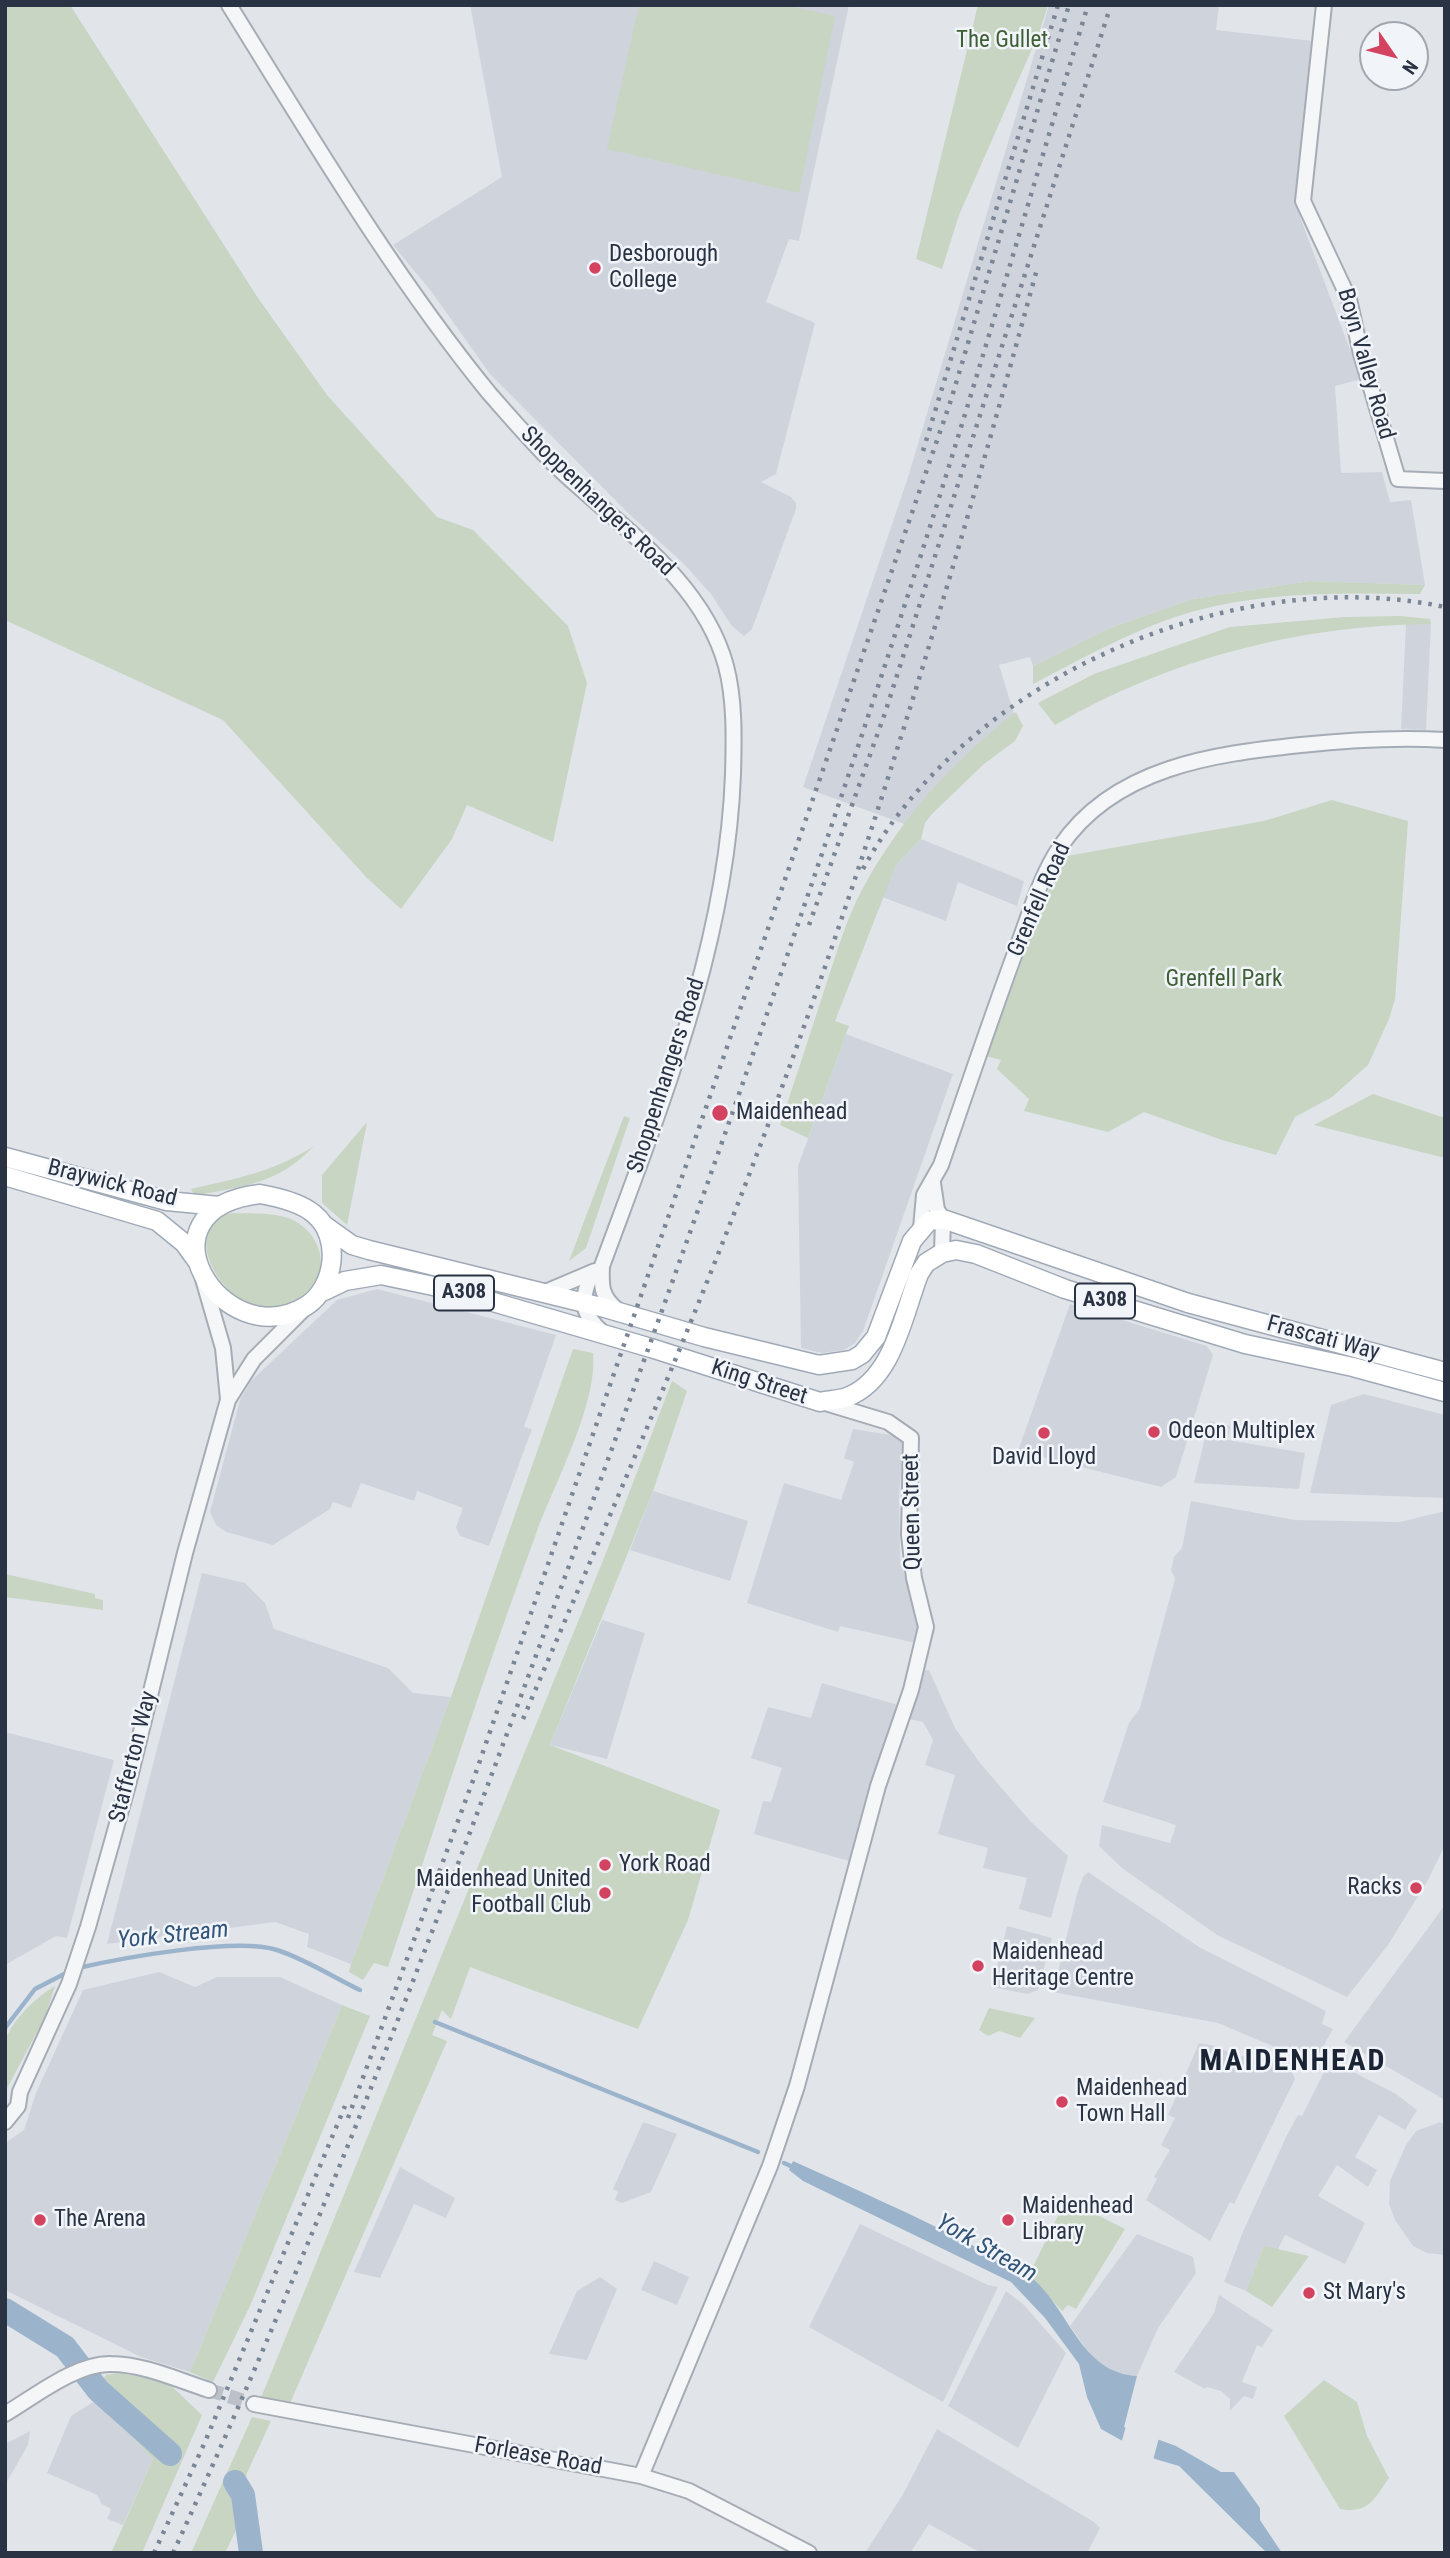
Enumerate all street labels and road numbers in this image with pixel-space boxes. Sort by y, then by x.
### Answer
street label: Boyn Valley Road [1330,285,1400,443]
street label: Shoppenhangers Road [514,421,680,583]
street label: Grenfell Road [1003,839,1077,961]
street label: Shoppenhangers Road [622,975,712,1177]
street label: Braywick Road [45,1155,179,1213]
road number: A308 [434,1276,494,1310]
road number: A308 [1075,1284,1135,1318]
street label: Frascati Way [1264,1311,1382,1367]
street label: King Street [707,1355,811,1411]
street label: Queen Street [898,1453,928,1571]
street label: Stafferton Way [104,1688,164,1826]
street label: Forlease Road [472,2432,604,2482]

